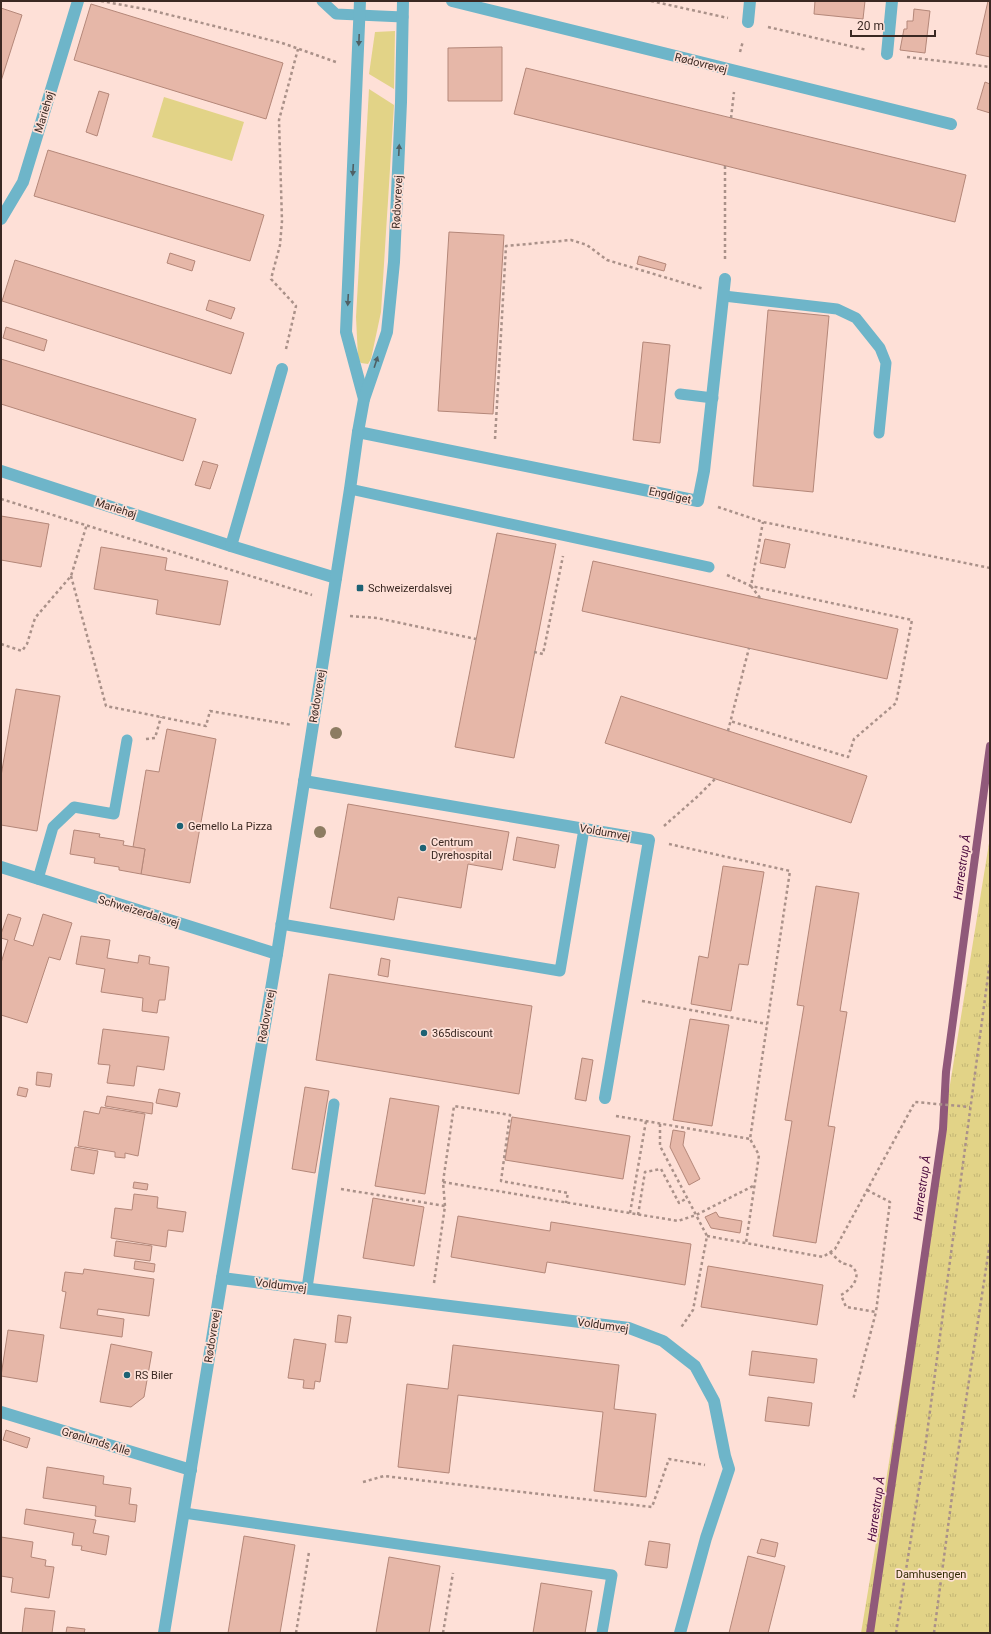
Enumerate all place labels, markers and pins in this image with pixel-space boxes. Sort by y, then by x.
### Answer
place label: Schweizerdalsvej [368,582,452,595]
marker: Schweizerdalsvej [355,583,365,593]
place label: Gemello La Pizza [188,820,272,833]
marker: Gemello La Pizza [175,821,185,831]
place label: Centrum Dyrehospital [431,836,492,862]
marker: Centrum Dyrehospital [418,843,428,853]
place label: 365discount [432,1027,493,1040]
marker: 365discount [419,1028,429,1038]
place label: RS Biler [135,1369,173,1382]
marker: RS Biler [122,1370,132,1380]

